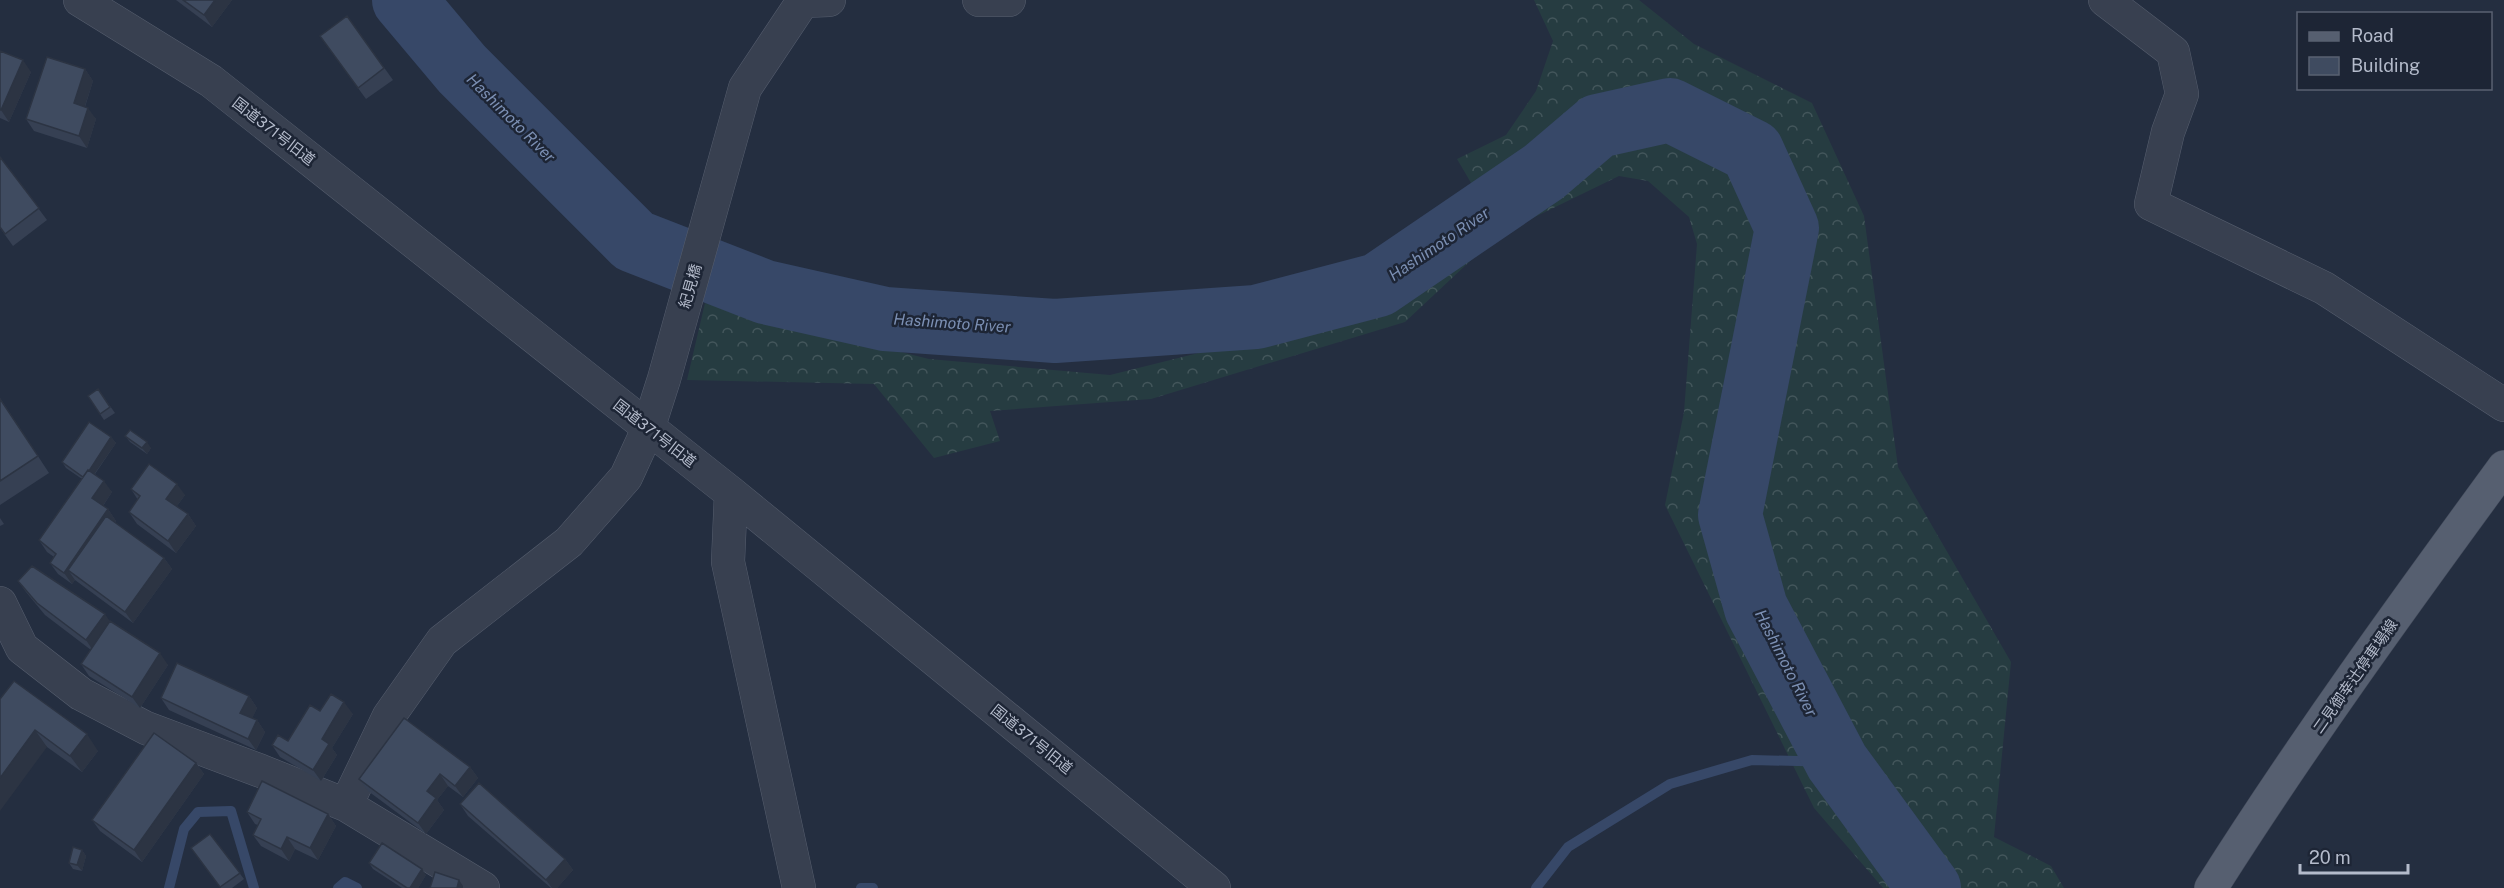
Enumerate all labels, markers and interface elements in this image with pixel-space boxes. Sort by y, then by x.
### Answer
legend [2297,12,2492,90]
text: Road [2351,25,2394,46]
text: Building [2351,55,2420,76]
water label: Hashimoto River [463,70,560,167]
street label: 国道371号旧道 [230,94,318,168]
water label: Hashimoto River [1385,203,1494,285]
street label: 紀見橋 [676,262,704,310]
water label: Hashimoto River [893,309,1012,337]
street label: 国道371号旧道 [611,396,699,470]
water label: Hashimoto River [1751,606,1822,720]
street label: 二見御幸辻停車場線 [2309,616,2401,736]
street label: 国道371号旧道 [988,701,1076,777]
scale bar [2300,837,2408,875]
text: 20 m [2309,847,2351,868]

